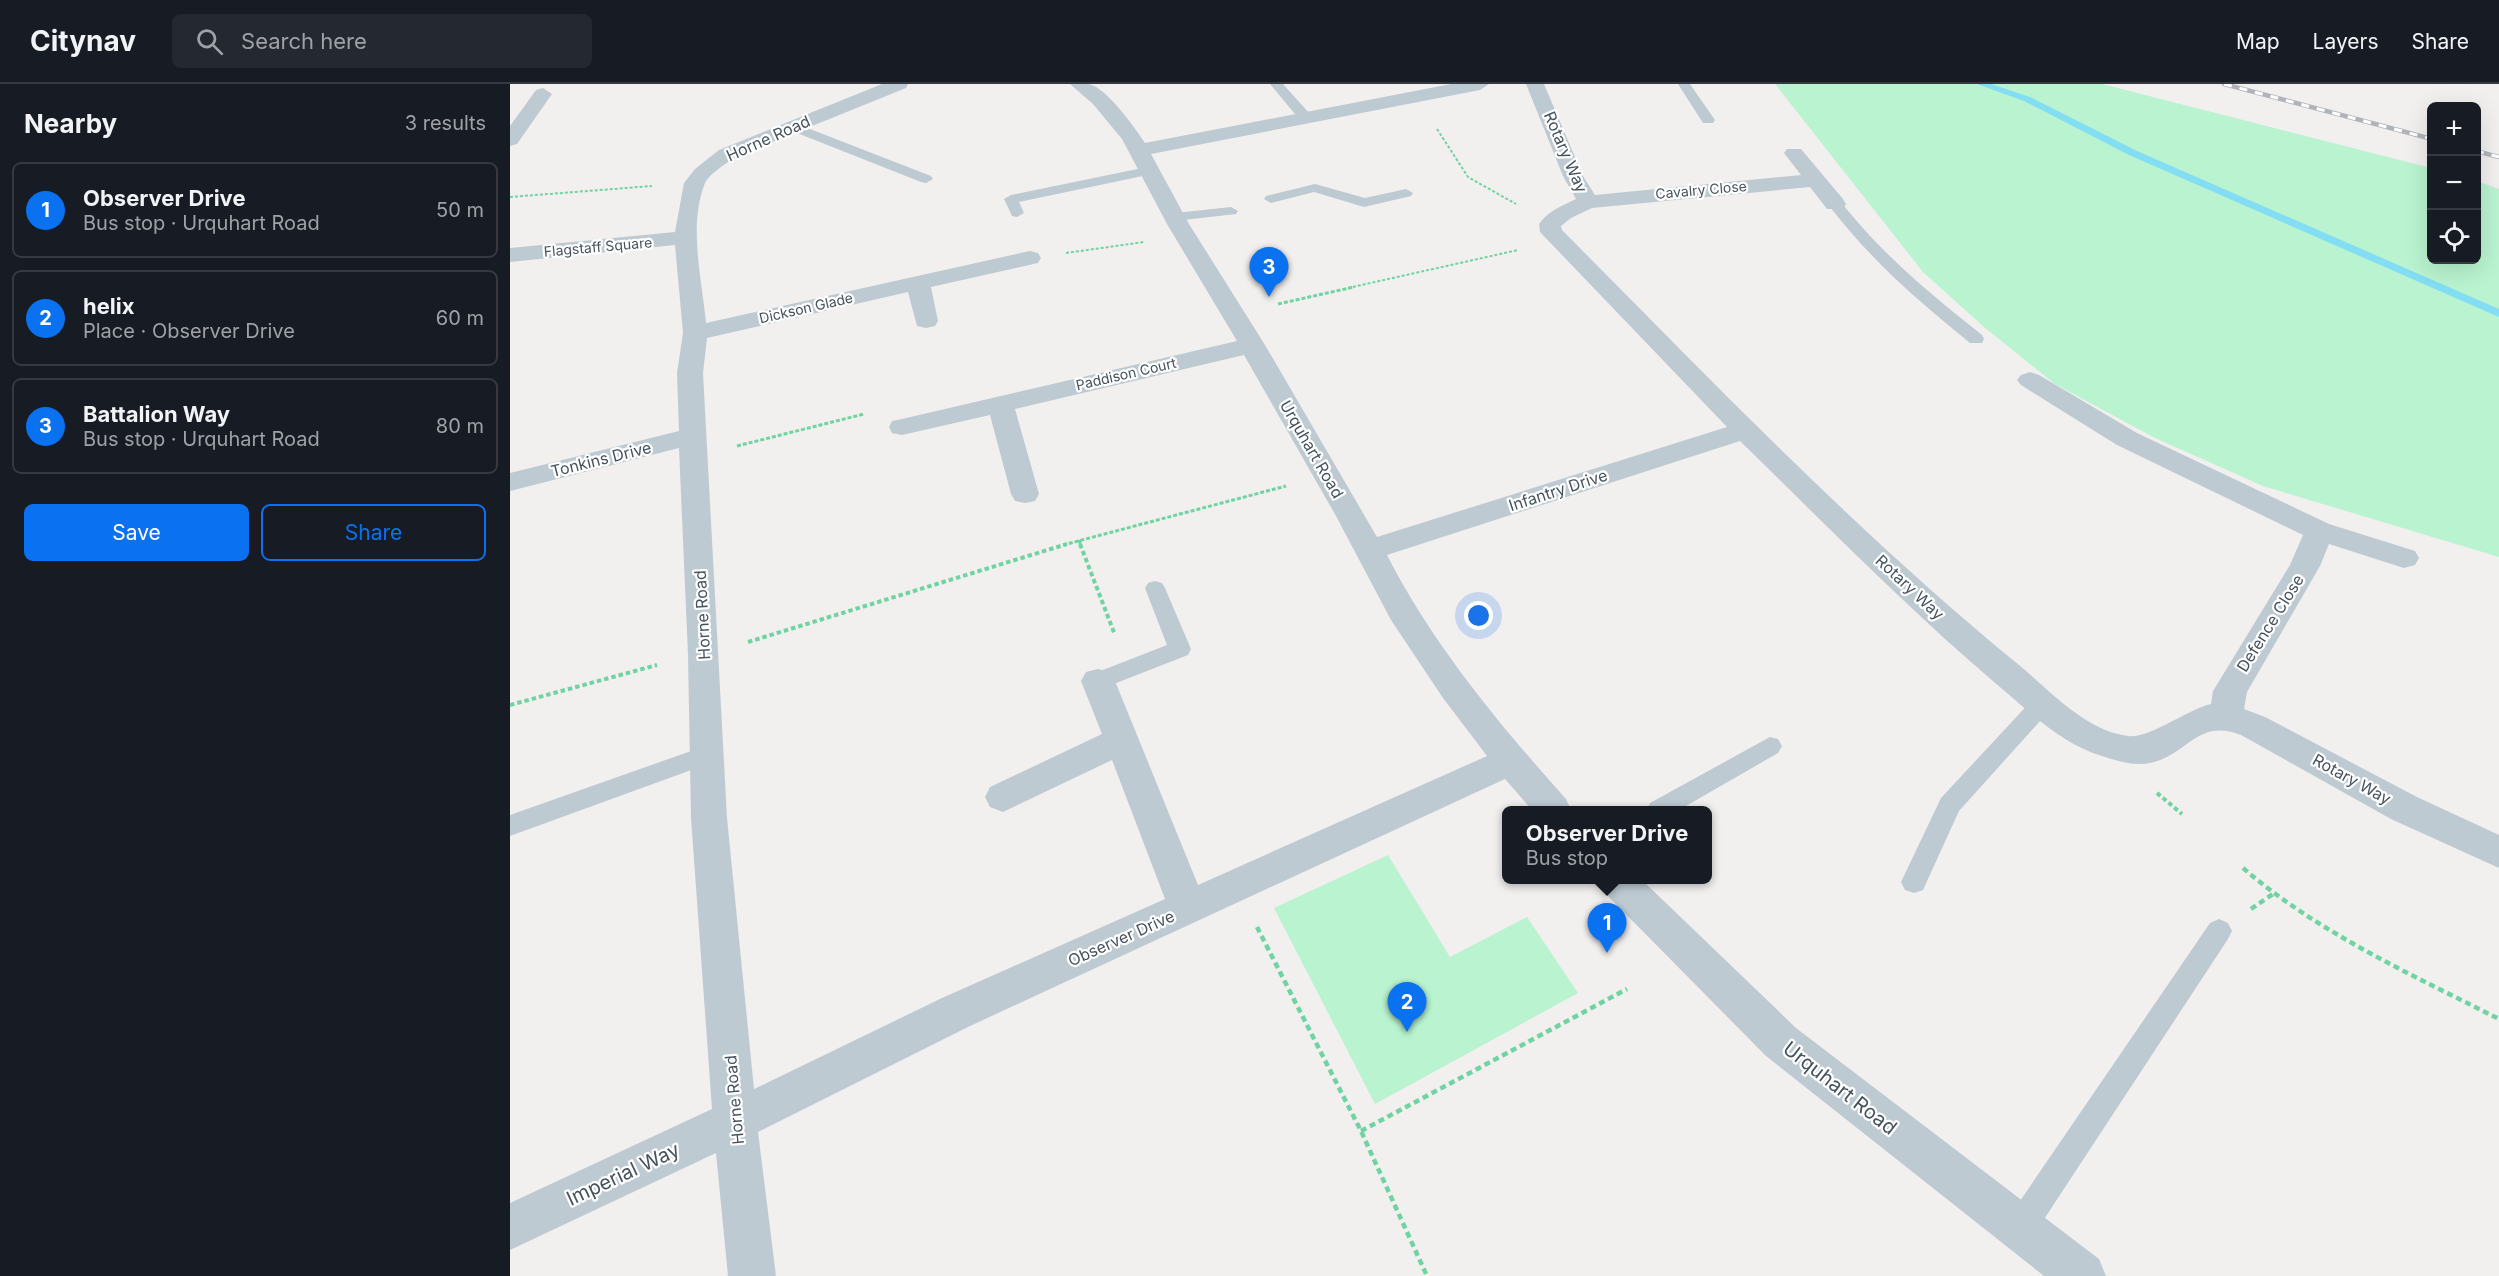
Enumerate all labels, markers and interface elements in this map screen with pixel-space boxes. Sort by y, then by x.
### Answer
search box [172,14,592,68]
text: Citynav [30,24,136,58]
icon: search [193,25,226,58]
text: Search here [241,28,367,54]
text: Map [2236,29,2280,54]
text: Layers [2313,29,2379,54]
text: Share [2412,29,2469,54]
map controls [2427,102,2481,264]
button: + [2427,102,2481,156]
text: Nearby [24,108,117,139]
street label: Rotary Way [1540,108,1592,196]
text: 3 results [405,111,486,135]
street label: Horne Road [723,111,813,165]
button: − [2427,156,2481,210]
street label: Cavalry Close [1654,177,1747,202]
text: Observer Drive [83,185,246,211]
text: 1 [41,198,50,222]
text: 50 m [436,198,484,222]
button: locate [2427,210,2481,264]
text: Bus stop · Urquhart Road [83,211,320,235]
street label: Flagstaff Square [543,233,653,260]
pin: 3 [1250,248,1288,297]
street label: Dickson Glade [757,288,854,327]
text: helix [83,293,135,319]
text: 2 [39,306,52,330]
text: 60 m [436,306,484,330]
text: Place · Observer Drive [83,319,295,343]
street label: Paddison Court [1074,354,1178,393]
street label: Urquhart Road [1276,396,1348,502]
text: Battalion Way [83,401,230,427]
text: 3 [39,414,52,438]
text: 80 m [436,414,484,438]
text: Bus stop · Urquhart Road [83,427,320,451]
street label: Tonkins Drive [549,437,653,481]
street label: Infantry Drive [1506,465,1610,515]
button: Save [24,504,249,561]
button: Share [261,504,486,561]
street label: Rotary Way [1872,550,1948,624]
street label: Horne Road [690,570,714,660]
street label: Defence Close [2232,571,2308,675]
your location [1464,601,1493,630]
street label: Rotary Way [2309,749,2395,809]
popup [1502,806,1712,884]
text: Observer Drive [1526,820,1688,846]
text: Bus stop [1526,846,1608,870]
pin: 1 [1588,904,1626,953]
street label: Observer Drive [1065,906,1177,970]
pin: 2 [1388,982,1426,1032]
street label: Urquhart Road [1778,1036,1902,1140]
street label: Horne Road [720,1054,748,1146]
street label: Imperial Way [563,1137,683,1211]

